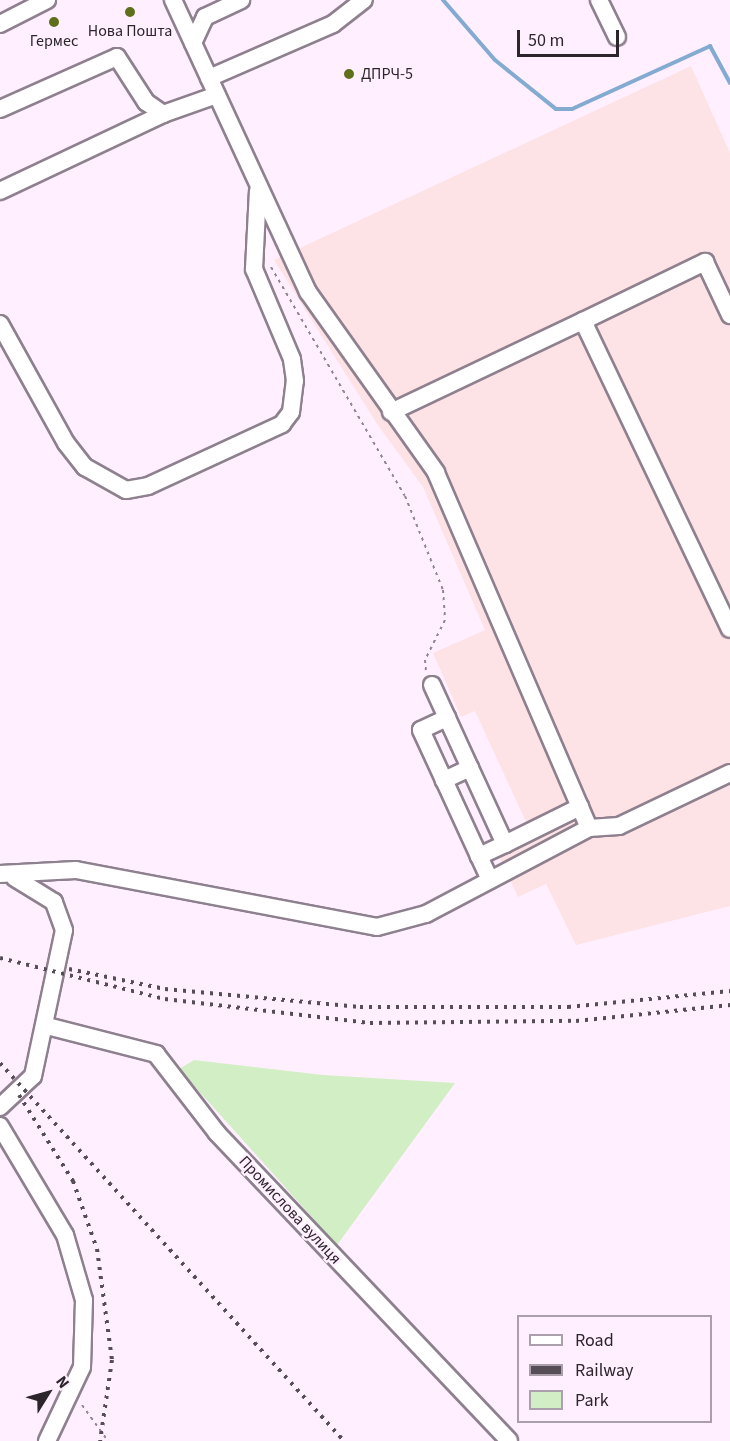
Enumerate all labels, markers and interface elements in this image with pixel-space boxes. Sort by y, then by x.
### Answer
marker: Нова Пошта [123,5,137,19]
marker: Гермес [47,15,61,29]
scale bar [520,18,622,56]
place label: Нова Пошта [88,21,172,41]
text: 50 m [528,28,564,53]
place label: Гермес [30,31,78,51]
place label: ДПРЧ-5 [361,64,413,84]
marker: ДПРЧ-5 [342,67,356,81]
street label: Промислова вулиця [235,1152,345,1268]
legend [517,1315,712,1423]
text: Road [575,1328,614,1353]
text: Railway [575,1358,634,1383]
north arrow [18,1363,78,1423]
text: N [50,1371,74,1393]
text: Park [575,1388,609,1413]

